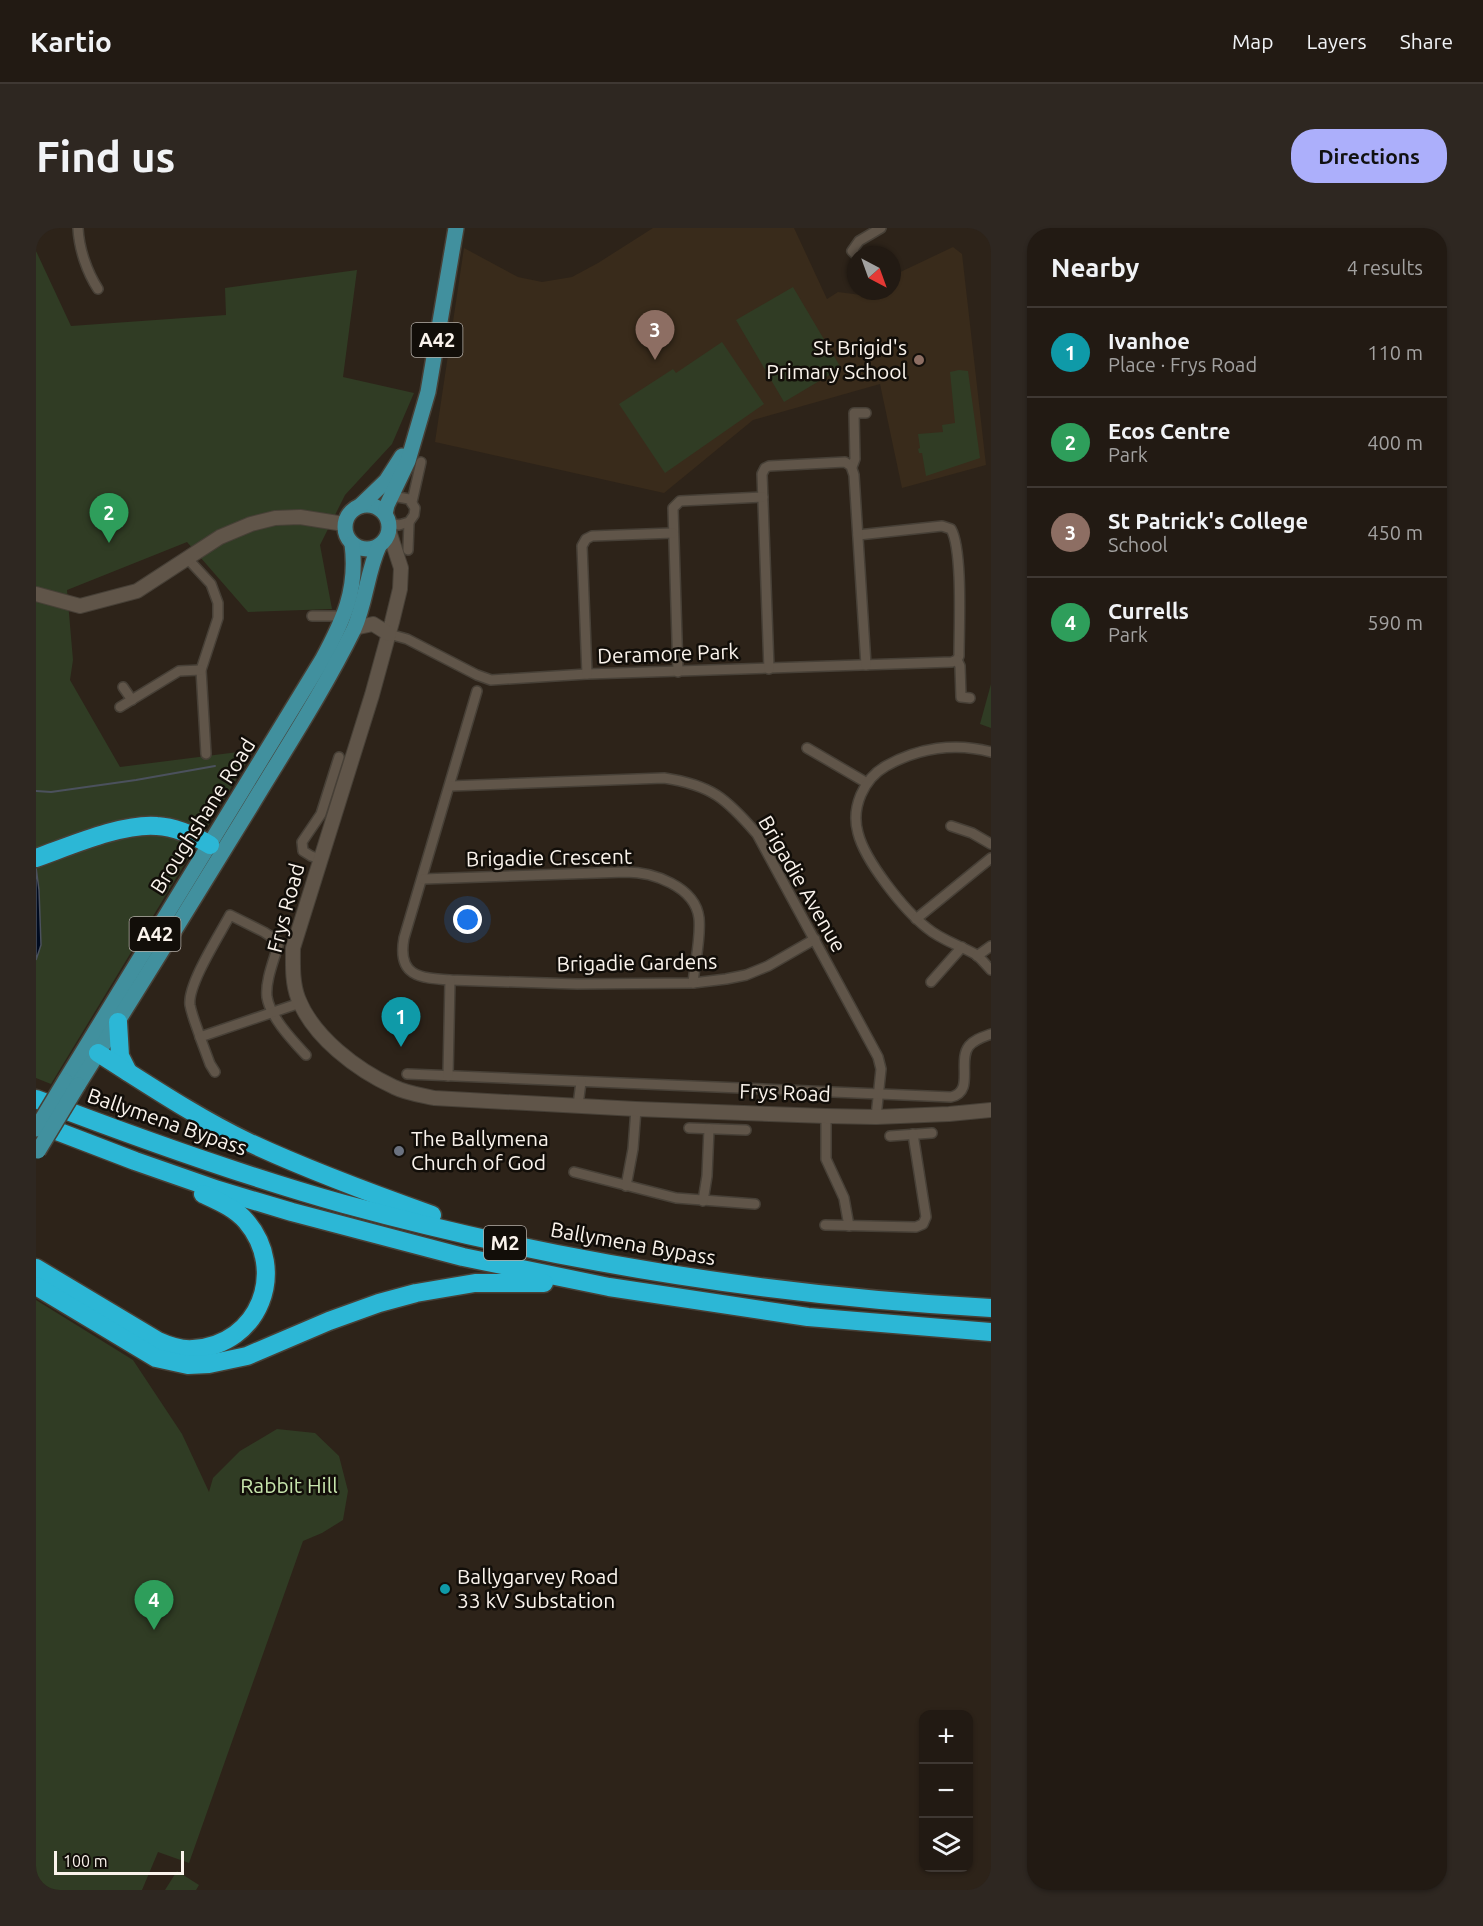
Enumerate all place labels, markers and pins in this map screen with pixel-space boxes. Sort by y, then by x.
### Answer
pin: 3 [636,310,674,360]
place label: St Brigid's Primary School [766,335,907,383]
marker: St Brigid's Primary School [912,353,926,367]
pin: 2 [90,494,128,543]
pin: 1 [382,998,421,1047]
place label: The Ballymena Church of God [411,1126,549,1174]
marker: The Ballymena Church of God [392,1144,406,1158]
place label: Ballygarvey Road 33 kV Substation [457,1564,619,1612]
pin: 4 [134,1580,174,1630]
marker: Ballygarvey Road 33 kV Substation [438,1582,452,1596]

